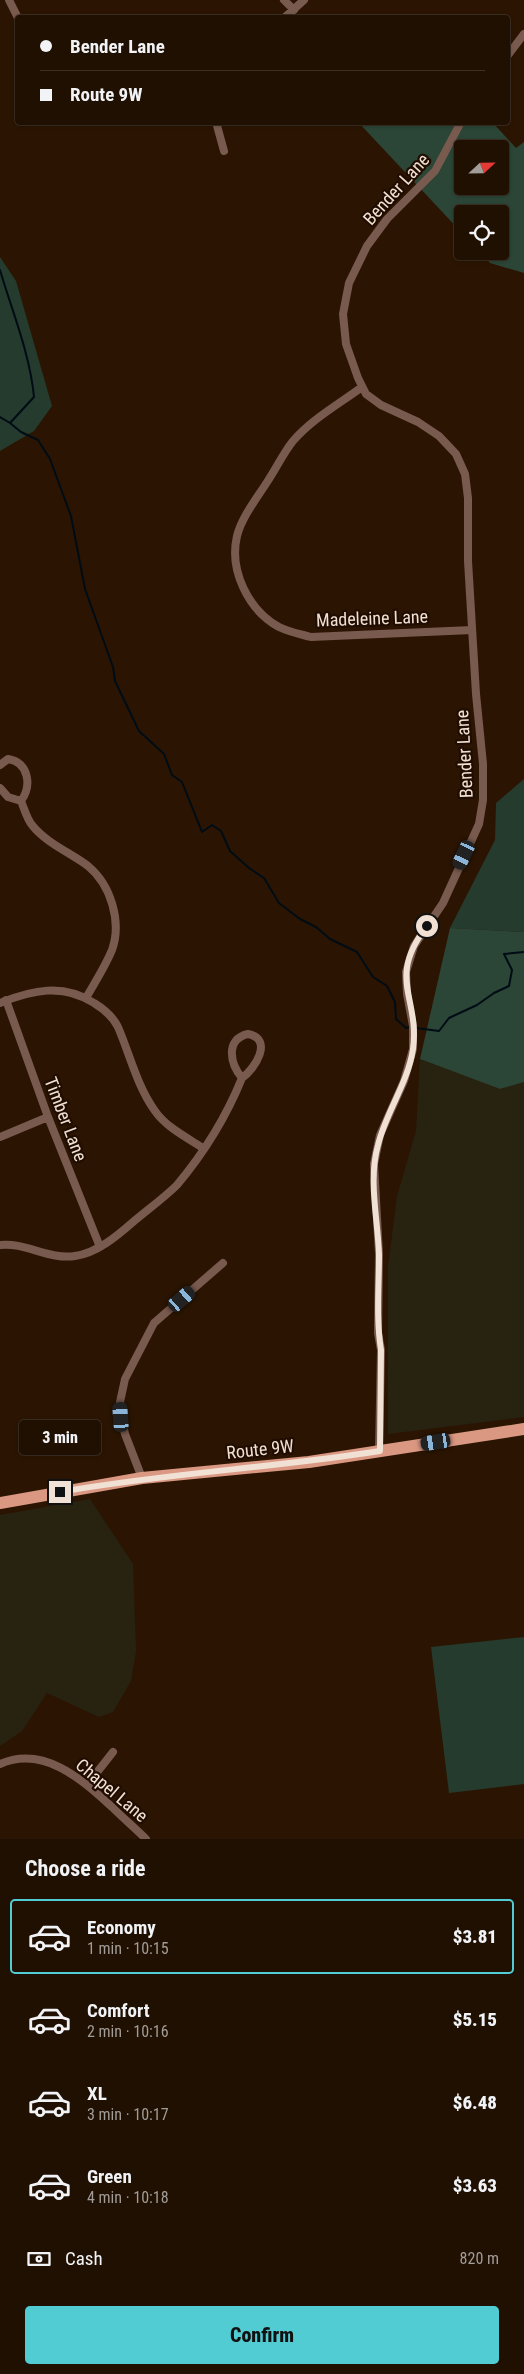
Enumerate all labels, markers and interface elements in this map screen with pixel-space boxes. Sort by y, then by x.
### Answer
text: Bender Lane [70,35,165,58]
text: Route 9W [70,83,142,106]
north arrow [454,140,509,195]
map controls [454,140,509,260]
street label: Bender Lane [359,149,433,229]
button: locate [454,205,509,260]
street label: Madeleine Lane [316,606,428,630]
street label: Bender Lane [451,709,477,799]
car [450,838,477,872]
route start [416,915,438,937]
street label: Timber Lane [40,1074,92,1164]
car [165,1283,198,1315]
car [112,1402,129,1432]
callout: 3 min [19,1420,101,1454]
text: 3 min [42,1428,78,1447]
car [420,1432,451,1452]
street label: Route 9W [225,1435,295,1463]
route end [49,1481,71,1503]
street label: Chapel Lane [72,1754,152,1826]
text: Choose a ride [25,1856,146,1881]
icon: car [27,1914,72,1959]
text: Economy [87,1916,156,1939]
text: $3.81 [453,1925,497,1948]
text: 1 min · 10:15 [87,1939,169,1958]
icon: car [27,1997,72,2042]
text: Comfort [87,1999,150,2022]
text: $5.15 [453,2008,497,2031]
text: 2 min · 10:16 [87,2022,169,2041]
icon: car [27,2080,72,2125]
text: XL [87,2082,107,2105]
text: $6.48 [453,2091,497,2114]
text: 3 min · 10:17 [87,2105,169,2124]
icon: car [27,2163,72,2208]
text: Green [87,2165,132,2188]
text: $3.63 [453,2174,497,2197]
text: 4 min · 10:18 [87,2188,169,2207]
icon: cash [25,2245,53,2273]
text: Cash [65,2247,103,2270]
text: 820 m [460,2249,499,2268]
button: Confirm [25,2306,499,2364]

